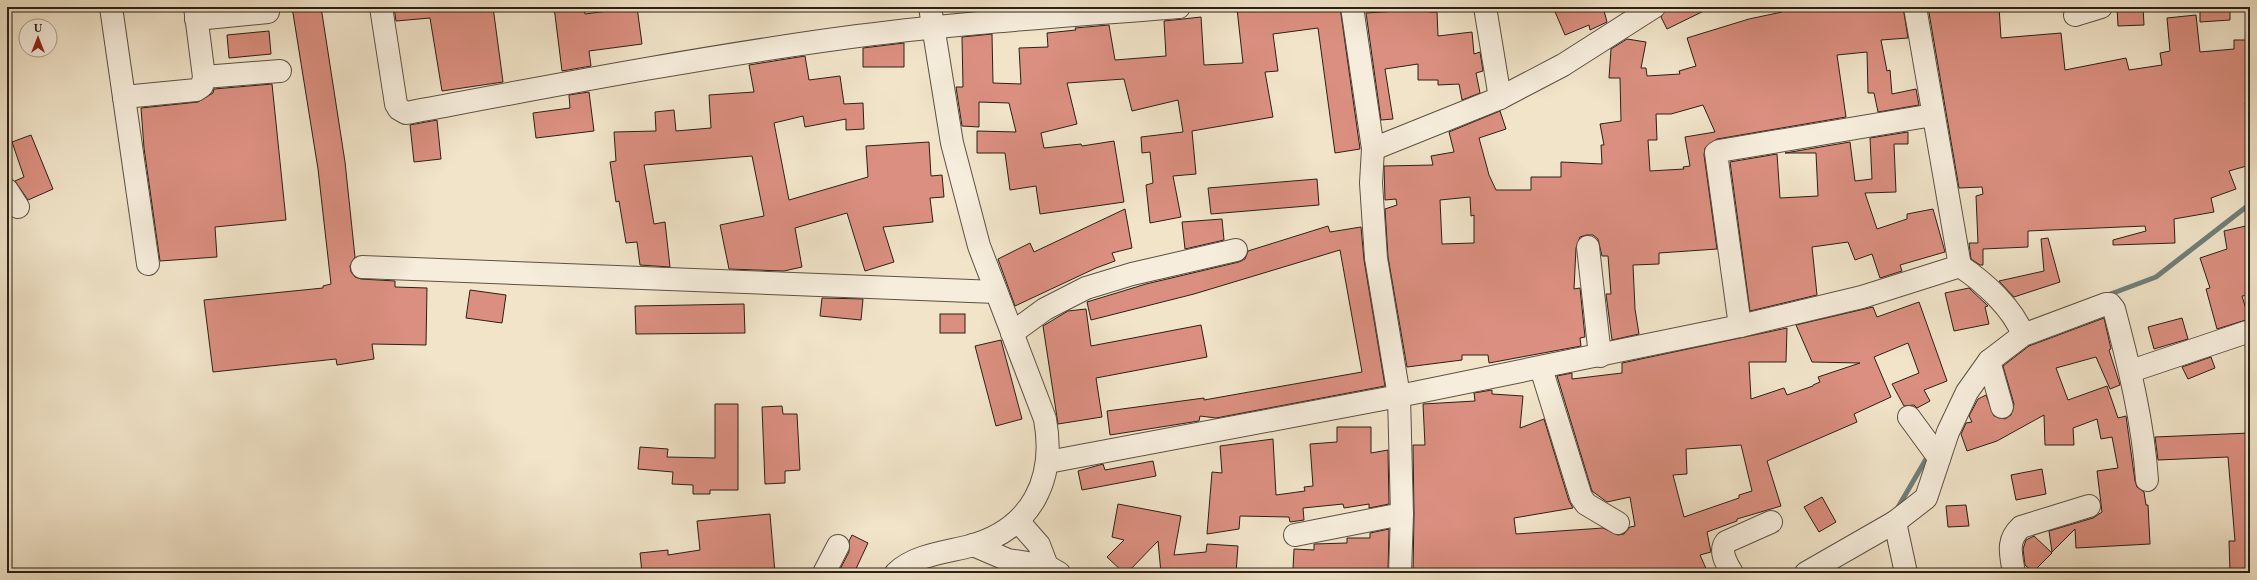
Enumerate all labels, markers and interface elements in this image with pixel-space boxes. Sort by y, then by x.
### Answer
north arrow [18,18,58,58]
text: U [34,21,43,35]

